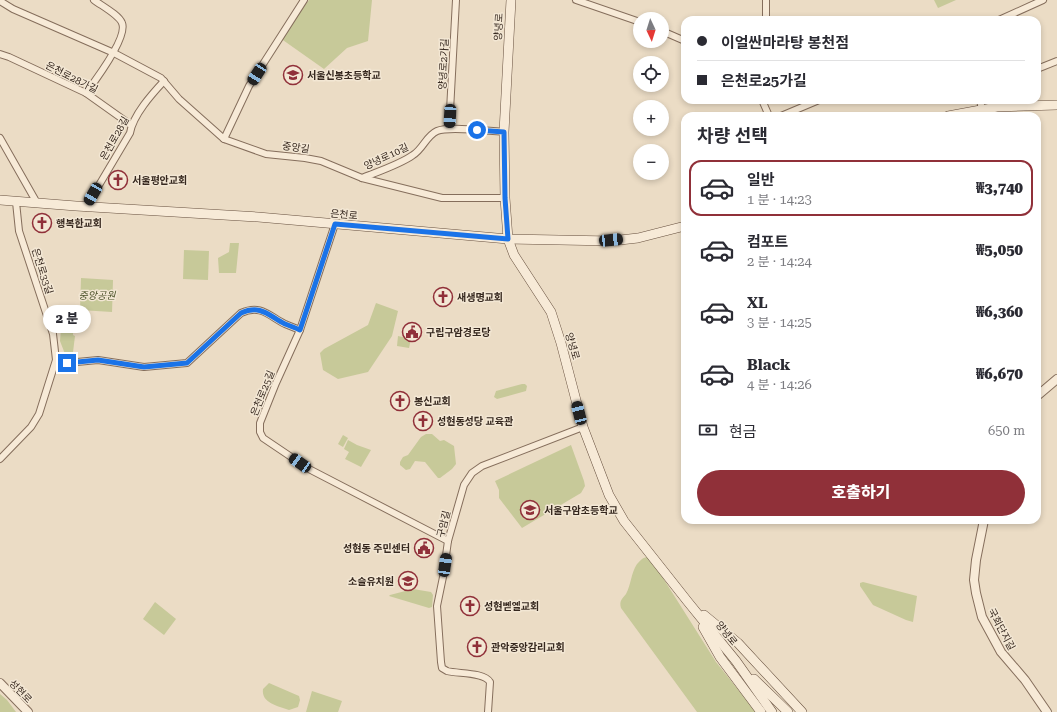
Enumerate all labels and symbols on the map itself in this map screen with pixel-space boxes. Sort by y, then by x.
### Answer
north arrow [633,12,669,48]
street label: 양녕로 [492,13,505,41]
street label: 양녕로2가길 [437,38,450,90]
street label: 은천로28가길 [44,60,100,95]
car [245,61,269,87]
school or university icon: 서울신봉초등학교 [282,64,304,86]
place label: 서울신봉초등학교 [307,69,381,81]
car [443,104,457,128]
street label: 은천로28길 [98,115,131,162]
route start [468,121,486,139]
street label: 중앙길 [281,140,310,155]
street label: 양녕로10길 [362,141,410,172]
church icon: 서울평안교회 [107,169,129,191]
place label: 서울평안교회 [132,175,187,186]
car [82,181,104,207]
street label: 은천로 [330,208,358,221]
church icon: 행복한교회 [31,212,53,234]
place label: 행복한교회 [56,218,102,229]
car [598,233,624,247]
street label: 은천로33길 [30,247,55,296]
church icon: 새생명교회 [432,286,454,308]
park label: 중앙공원 [79,290,116,301]
place label: 새생명교회 [457,292,503,303]
callout: 2 분 [43,305,91,333]
public building icon: 구립구암경로당 [401,321,423,343]
place label: 구립구암경로당 [426,327,490,338]
street label: 양녕로 [563,331,582,361]
route end [58,354,76,372]
street label: 은천로25길 [248,369,277,418]
church icon: 봉신교회 [389,390,411,412]
place label: 봉신교회 [414,396,451,407]
car [570,400,588,426]
church icon: 성현동성당 교육관 [412,410,434,432]
place label: 성현동성당 교육관 [437,415,513,427]
car [287,451,313,475]
school or university icon: 서울구암초등학교 [519,499,541,521]
place label: 서울구암초등학교 [544,504,618,516]
street label: 구암길 [435,509,452,539]
public building icon: 성현동 주민센터 [413,537,435,559]
place label: 성현동 주민센터 [343,542,410,554]
car [437,552,453,578]
school or university icon: 소슬유치원 [397,570,419,592]
place label: 소슬유치원 [348,576,394,587]
church icon: 성현벧엘교회 [459,595,481,617]
place label: 성현벧엘교회 [484,600,539,612]
street label: 국회단지길 [986,606,1017,652]
street label: 양녕로 [714,619,740,648]
church icon: 관악중앙감리교회 [466,636,488,658]
place label: 관악중앙감리교회 [491,642,565,653]
street label: 성현로 [7,678,34,705]

